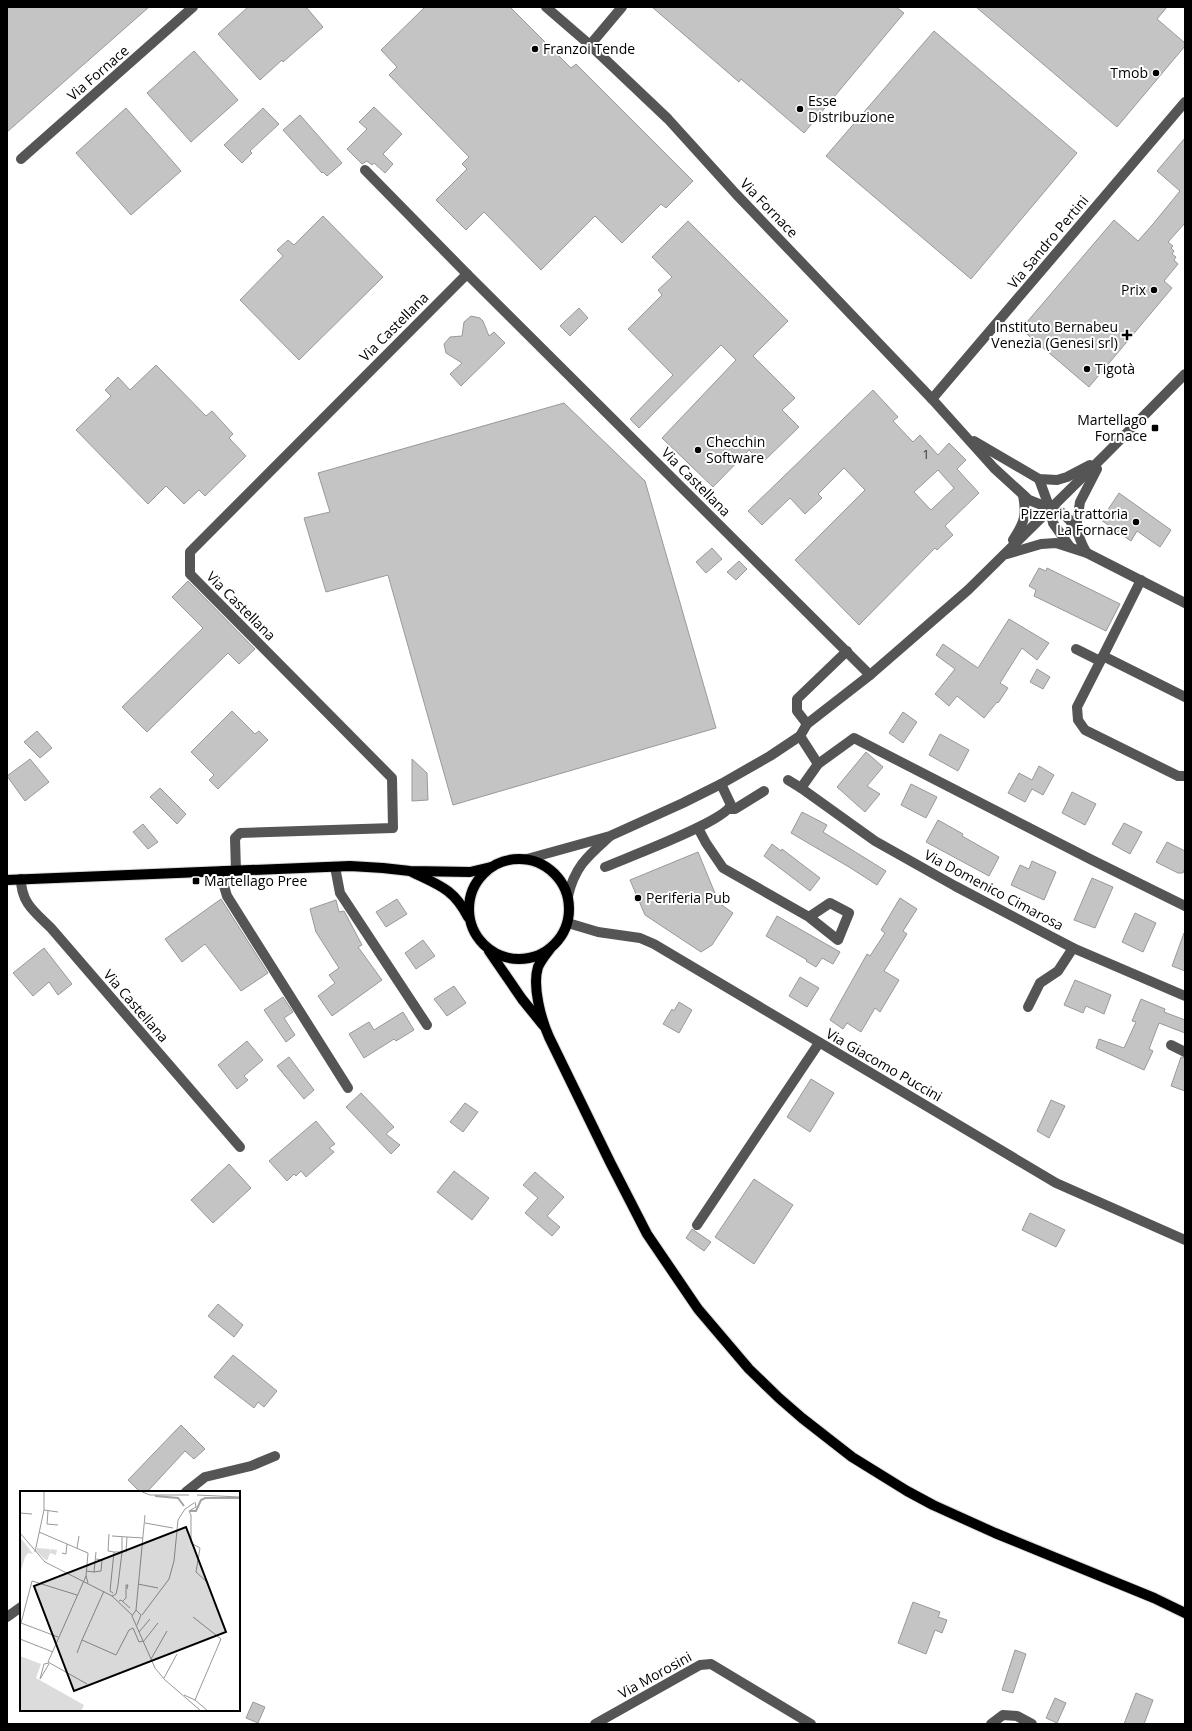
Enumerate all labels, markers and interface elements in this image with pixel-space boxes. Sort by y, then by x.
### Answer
place label: Franzoi Tende [543,39,635,58]
street label: Via Fornace [63,41,133,105]
marker: Franzoi Tende [530,44,540,54]
place label: Tmob [1110,63,1148,82]
marker: Tmob [1151,68,1161,78]
place label: Esse Distribuzione [808,91,895,126]
marker: Esse Distribuzione [795,104,805,114]
street label: Via Fornace [736,174,803,242]
street label: Via Sandro Pertini [1003,191,1092,292]
place label: Prix [1121,280,1147,299]
marker: Prix [1149,285,1159,295]
street label: Via Castellana [355,288,432,365]
place label: Instituto Bernabeu Venezia (Genesi srl) [991,317,1118,352]
marker: Instituto Bernabeu Venezia (Genesi srl) [1121,329,1133,341]
place label: Tigotà [1095,359,1135,378]
marker: Tigotà [1082,364,1092,374]
place label: Martellago Fornace [1077,410,1147,445]
marker: Martellago Fornace [1150,423,1160,433]
place label: Checchin Software [706,432,765,467]
street label: Via Castellana [658,443,735,520]
marker: Checchin Software [693,445,703,455]
house number: 1 [923,446,929,463]
place label: Pizzeria trattoria La Fornace [1020,504,1128,539]
marker: Pizzeria trattoria La Fornace [1131,517,1141,527]
street label: Via Castellana [203,567,280,644]
street label: Via Domenico Cimarosa [921,845,1067,934]
place label: Martellago Pree [204,871,307,890]
marker: Martellago Pree [191,876,201,886]
place label: Periferia Pub [646,888,730,907]
marker: Periferia Pub [633,893,643,903]
street label: Via Castellana [99,965,173,1046]
street label: Via Giacomo Puccini [823,1024,946,1106]
inset map [20,1491,240,1711]
street label: Via Morosini [615,1647,695,1702]

